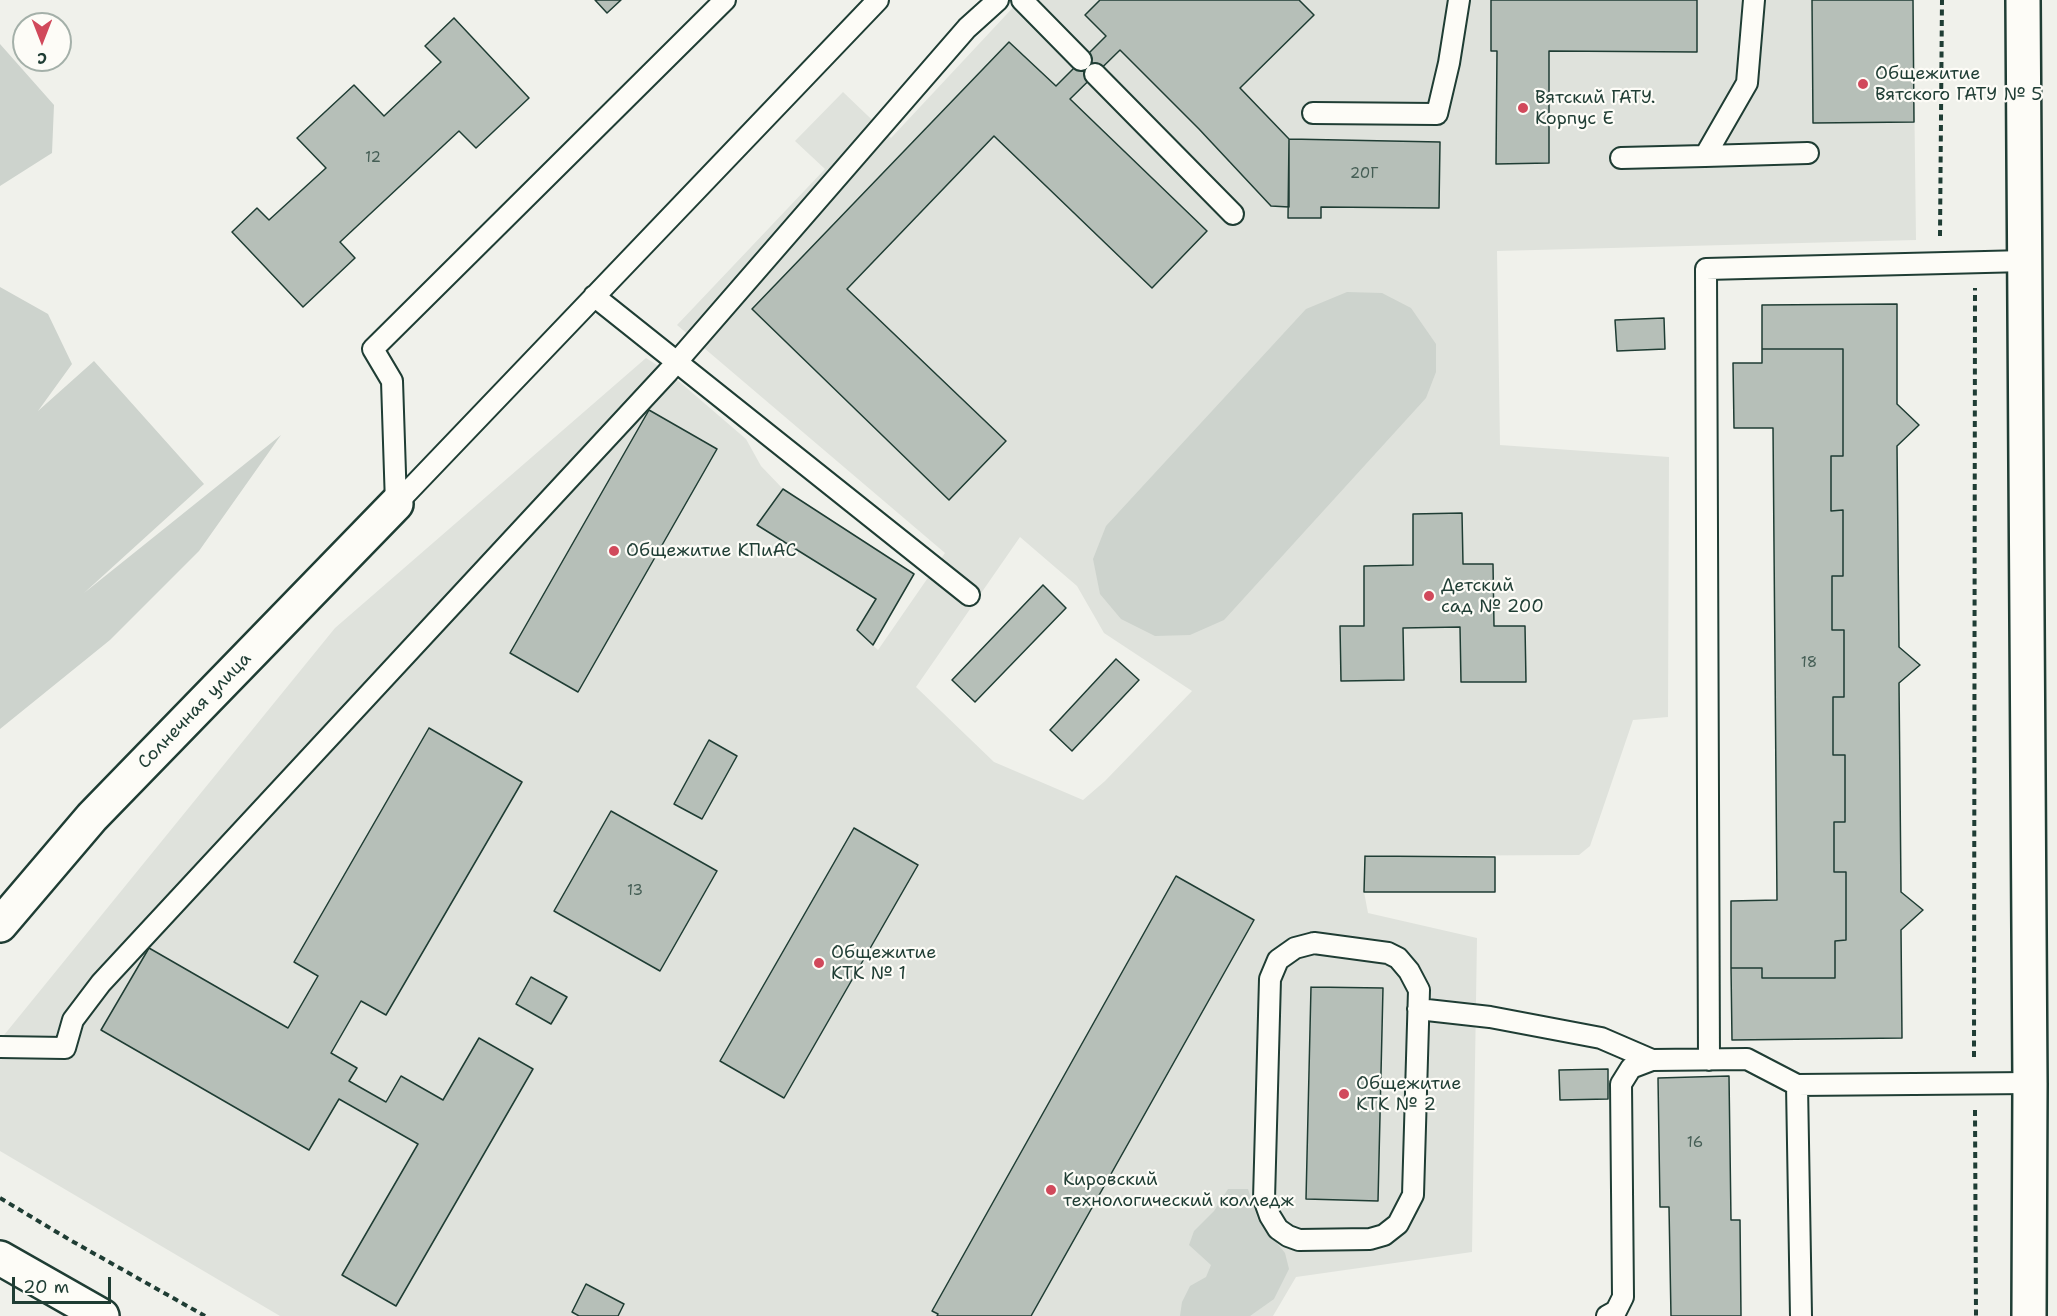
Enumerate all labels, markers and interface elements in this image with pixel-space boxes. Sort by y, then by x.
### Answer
north arrow [12,12,72,72]
text: С [37,48,47,69]
place label: Общежитие Вятского ГАТУ № 5 [1875,63,2042,106]
marker: Общежитие Вятского ГАТУ № 5 [1856,77,1870,91]
place label: Вятский ГАТУ. Корпус Е [1535,87,1655,130]
marker: Вятский ГАТУ. Корпус Е [1516,101,1530,115]
house number: 12 [365,149,381,167]
house number: 20Г [1350,165,1378,183]
place label: Общежитие КПиАС [626,540,797,562]
marker: Общежитие КПиАС [607,544,621,558]
place label: Детский сад № 200 [1441,575,1544,618]
marker: Детский сад № 200 [1422,589,1436,603]
street label: Солнечная улица [134,648,256,774]
house number: 18 [1801,654,1817,672]
house number: 13 [627,882,643,900]
place label: Общежитие КТК № 1 [831,942,936,984]
marker: Общежитие КТК № 1 [812,956,826,970]
place label: Общежитие КТК № 2 [1356,1073,1461,1116]
marker: Общежитие КТК № 2 [1337,1087,1351,1101]
house number: 16 [1687,1134,1703,1152]
place label: Кировский технологический колледж [1063,1169,1294,1212]
marker: Кировский технологический колледж [1044,1183,1058,1197]
scale bar [15,1265,114,1303]
text: 20 m [23,1275,69,1299]

